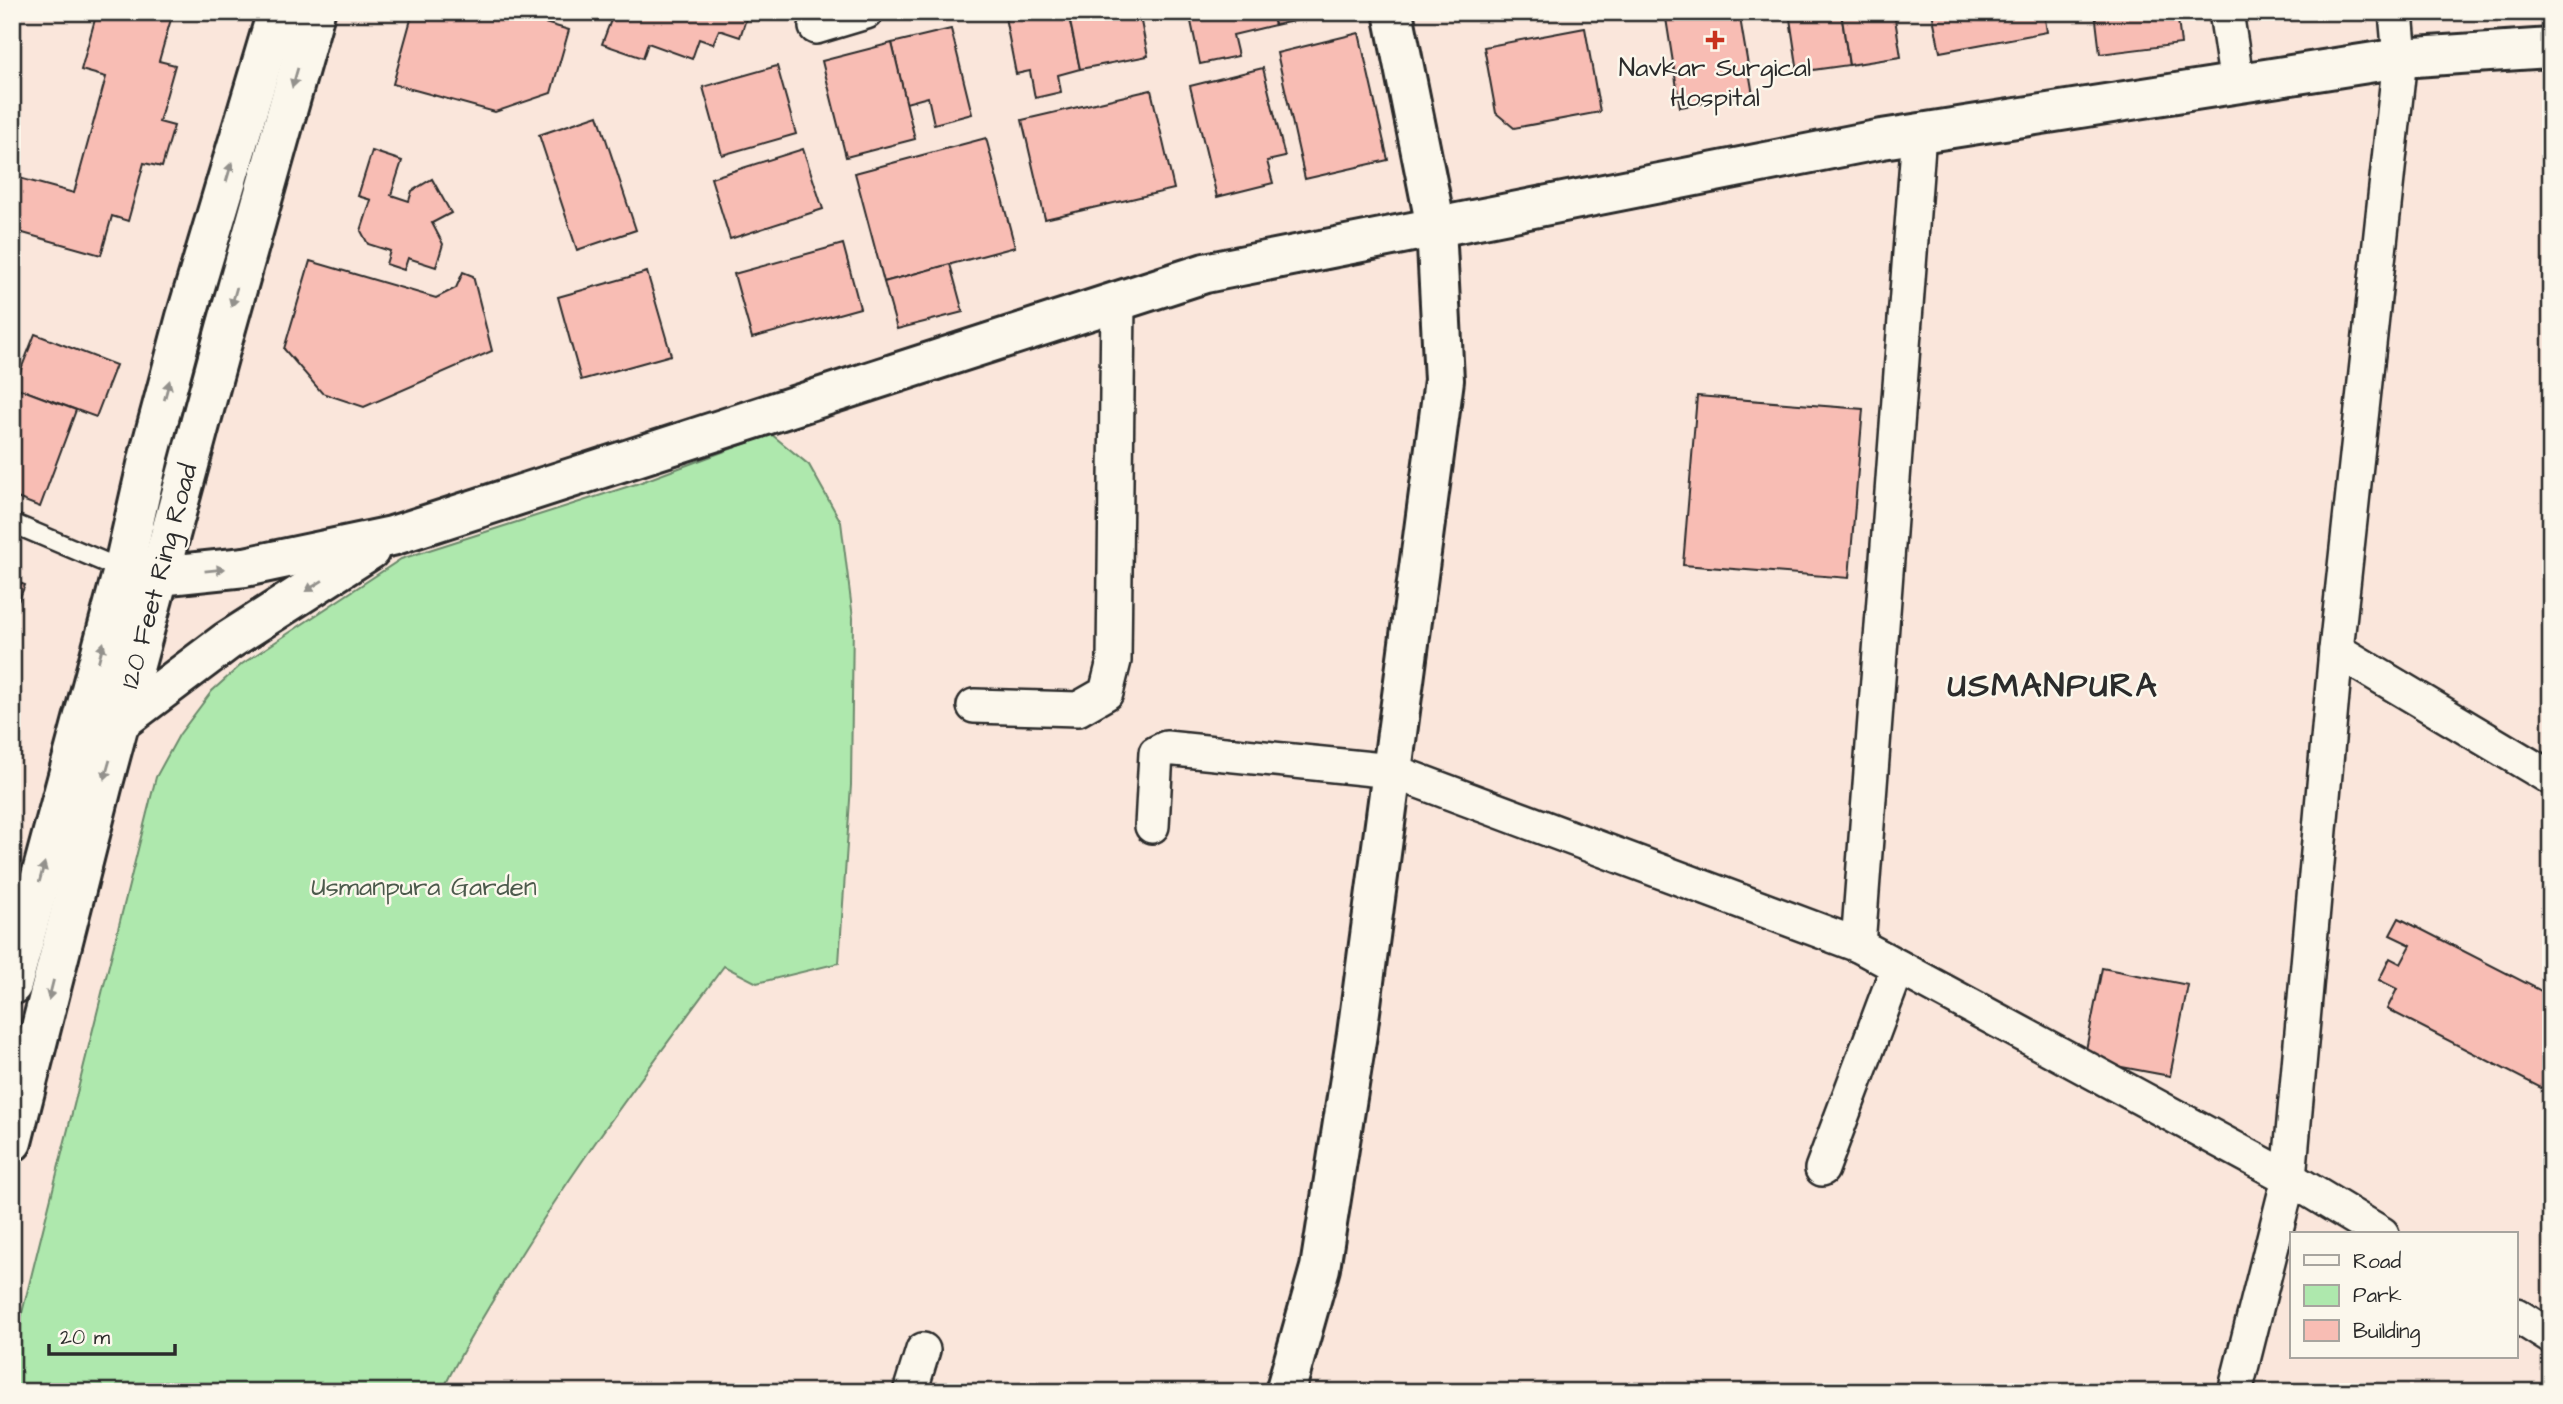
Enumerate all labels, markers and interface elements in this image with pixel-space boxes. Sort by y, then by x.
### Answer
marker: Navkar Surgical Hospital [1705,30,1725,50]
place label: Navkar Surgical Hospital [1619,50,1811,116]
one-way arrow [289,67,300,89]
one-way arrow [225,161,235,182]
one-way arrow [229,287,239,308]
one-way arrow [162,379,173,401]
street label: 120 Feet Ring Road [112,460,208,693]
one-way arrow [204,565,226,576]
one-way arrow [304,579,324,592]
one-way arrow [96,641,106,662]
district label: USMANPURA [1947,663,2159,709]
one-way arrow [101,759,112,781]
one-way arrow [37,860,48,882]
park label: Usmanpura Garden [311,869,537,905]
one-way arrow [46,979,57,1001]
legend [2290,1232,2518,1358]
text: Road [2353,1247,2401,1276]
text: Park [2353,1281,2402,1310]
scale bar [49,1313,175,1357]
text: Building [2353,1317,2421,1348]
text: 20 m [60,1323,111,1352]

